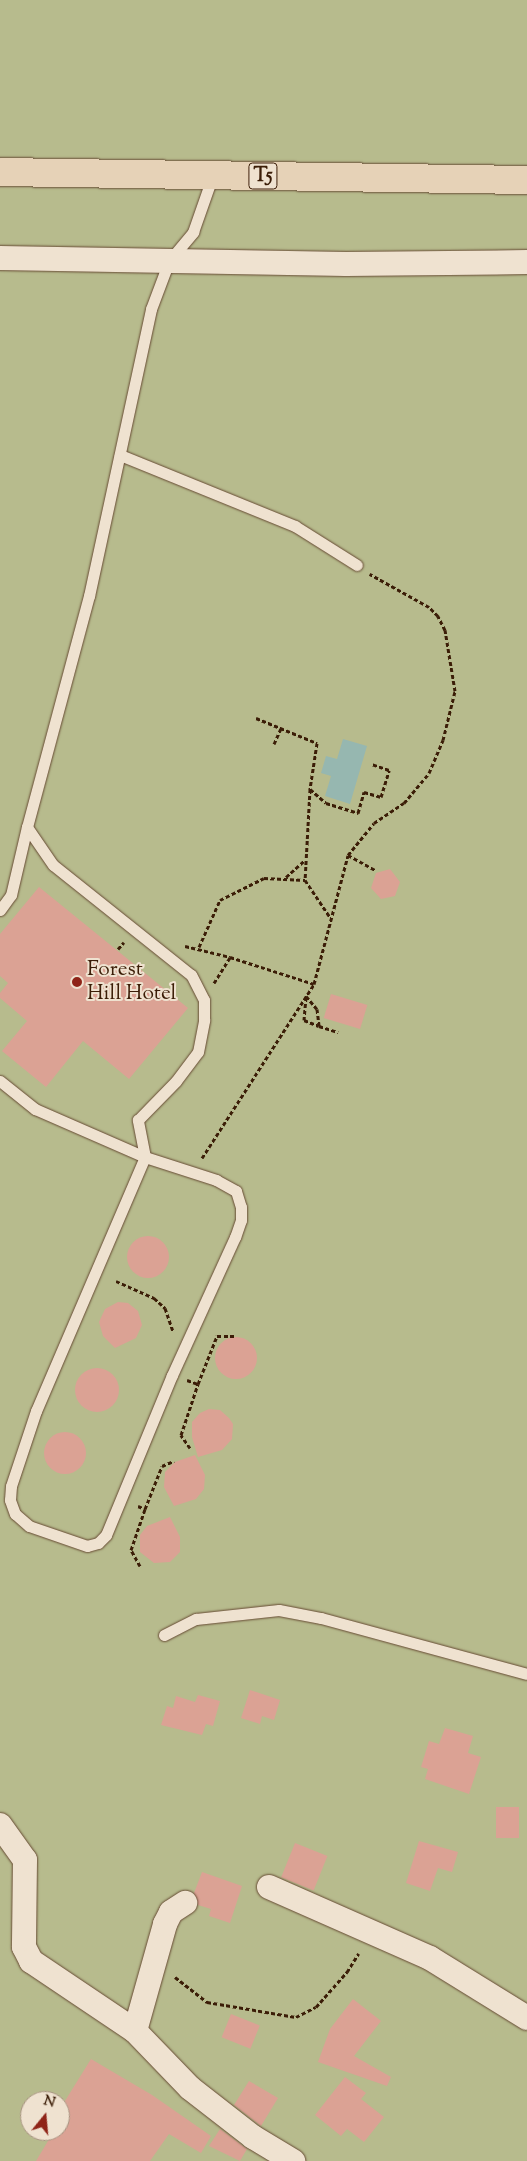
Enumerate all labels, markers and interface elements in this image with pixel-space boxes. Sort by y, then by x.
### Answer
road number: T5 [248,158,278,194]
place label: Forest Hill Hotel [87,957,176,1007]
marker: Forest Hill Hotel [71,976,83,988]
north arrow [20,2091,70,2141]
text: N [41,2091,57,2114]

